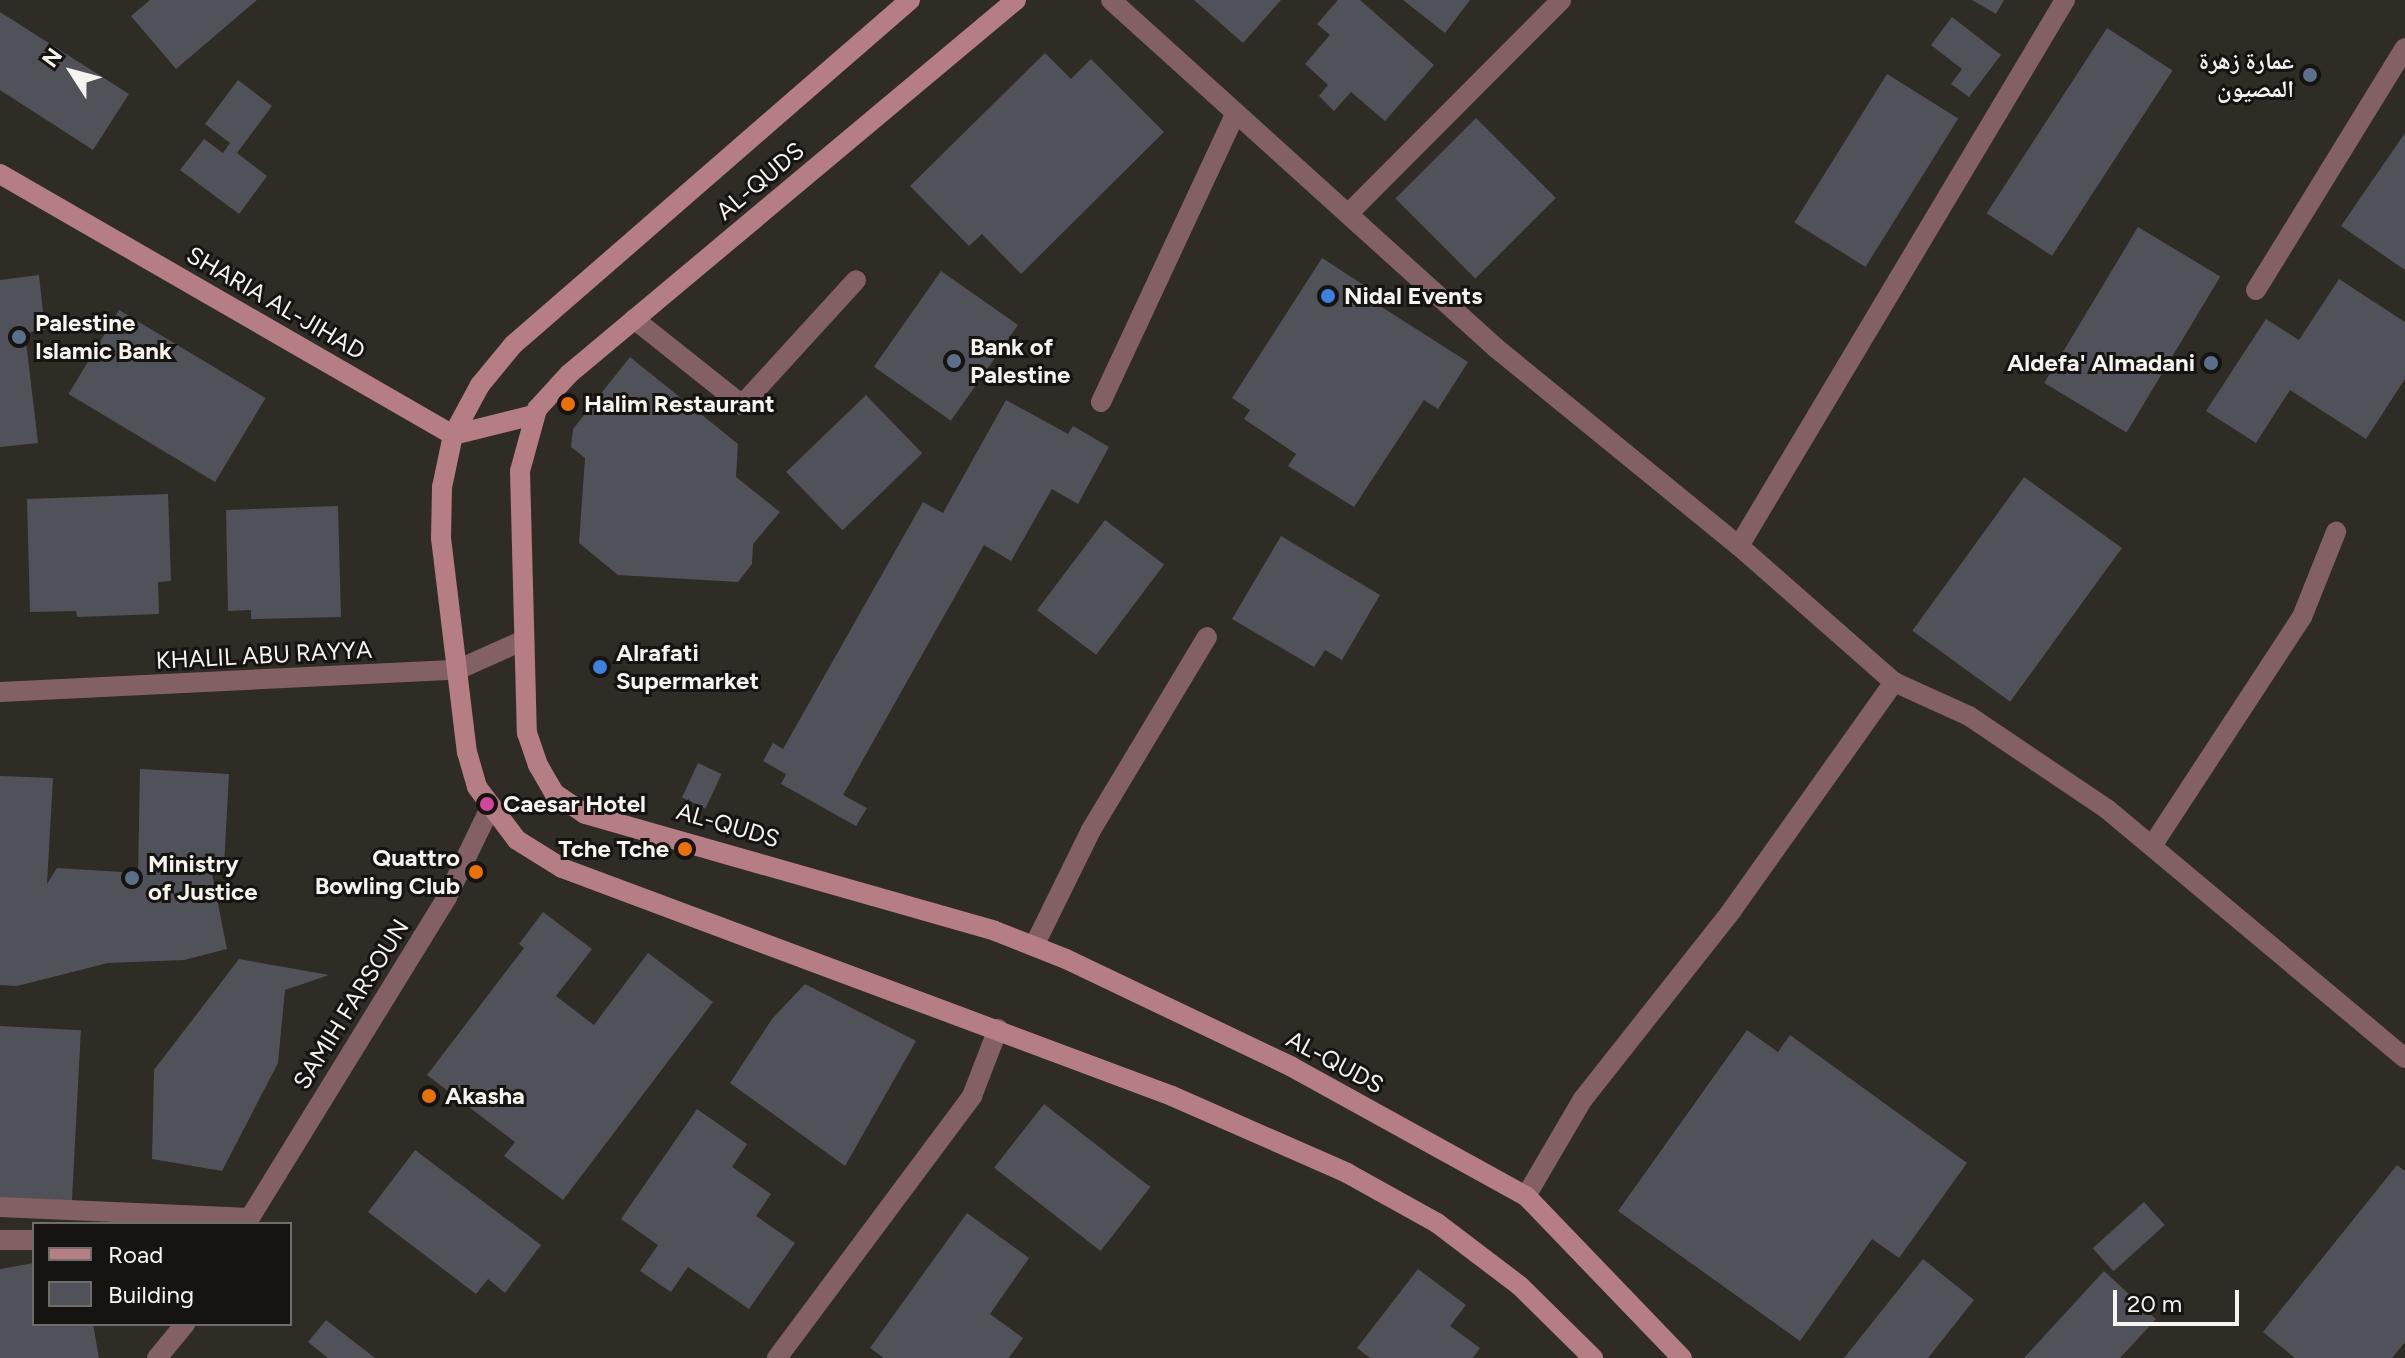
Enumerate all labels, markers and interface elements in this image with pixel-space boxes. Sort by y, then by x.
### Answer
north arrow [32,32,112,112]
text: N [36,43,68,72]
place label: عمارة زهرة المصيون [2199,47,2294,103]
marker: عمارة زهرة المصيون [2301,66,2319,84]
street label: AL-QUDS [710,136,810,226]
street label: SHARIA AL-JIHAD [182,240,370,366]
place label: Nidal Events [1344,282,1482,310]
marker: Nidal Events [1319,287,1337,305]
place label: Palestine Islamic Bank [35,309,172,365]
marker: Palestine Islamic Bank [10,328,28,346]
place label: Bank of Palestine [970,333,1070,389]
place label: Aldefa' Almadani [2007,349,2195,377]
marker: Bank of Palestine [945,352,963,370]
marker: Aldefa' Almadani [2202,354,2220,372]
place label: Halim Restaurant [584,390,775,418]
marker: Halim Restaurant [559,395,577,413]
street label: KHALIL ABU RAYYA [155,635,373,675]
place label: Alrafati Supermarket [616,639,759,695]
marker: Alrafati Supermarket [591,658,609,676]
place label: Caesar Hotel [503,790,646,818]
marker: Caesar Hotel [478,795,496,813]
street label: AL-QUDS [673,797,783,853]
place label: Tche Tche [558,835,669,863]
marker: Tche Tche [676,840,694,858]
place label: Quattro Bowling Club [315,844,460,900]
place label: Ministry of Justice [148,850,257,906]
marker: Quattro Bowling Club [467,863,485,881]
marker: Ministry of Justice [123,869,141,887]
street label: SAMIH FARSOUN [287,914,415,1094]
street label: AL-QUDS [1282,1024,1388,1100]
place label: Akasha [445,1082,525,1110]
marker: Akasha [420,1087,438,1105]
legend [32,1222,292,1326]
text: Road [108,1240,163,1269]
scale bar [2117,1274,2243,1324]
text: Building [108,1280,194,1309]
text: 20 m [2127,1289,2182,1318]

